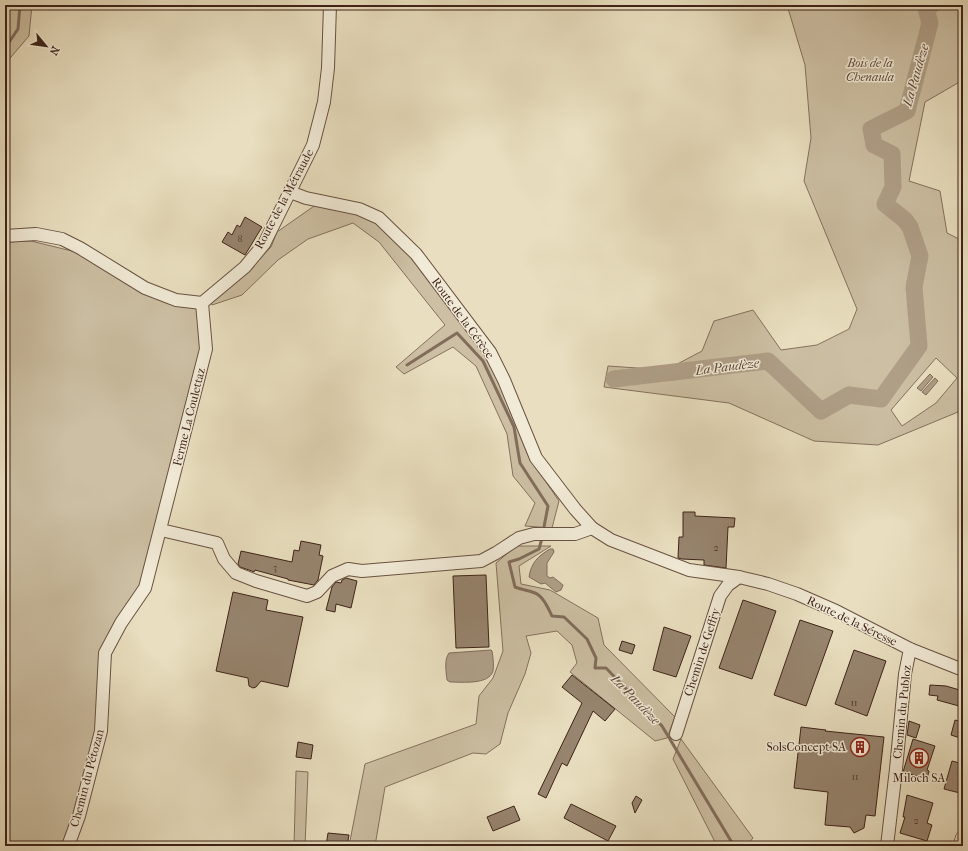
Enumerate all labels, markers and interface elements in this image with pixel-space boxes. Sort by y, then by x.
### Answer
north arrow [26,26,66,66]
water label: La Paudèze [899,41,932,109]
text: N [46,44,62,58]
park label: Bois de la Chenaula [846,56,894,84]
street label: Route de la Métraude [252,146,316,251]
house number: 8 [237,233,243,245]
street label: Route de la Cérèce [429,275,497,361]
water label: La Paudèze [693,355,761,378]
street label: Ferme La Coulettaz [170,366,208,468]
house number: 2 [713,542,719,554]
house number: 3 [273,562,277,574]
street label: Route de la Séresse [805,593,899,649]
street label: Chemin de Geffry [681,606,723,698]
street label: Chemin du Publoz [890,664,914,760]
water label: La Paudèze [607,670,664,728]
house number: 11 [850,697,858,709]
street label: Chemin du Pétozan [67,728,107,828]
building icon: SolsConcept SA [849,736,871,758]
place label: SolsConcept SA [766,740,846,754]
building icon: Miloch SA [908,747,930,769]
house number: 11 [851,771,859,783]
place label: Miloch SA [893,771,945,785]
house number: 2 [913,815,919,827]

